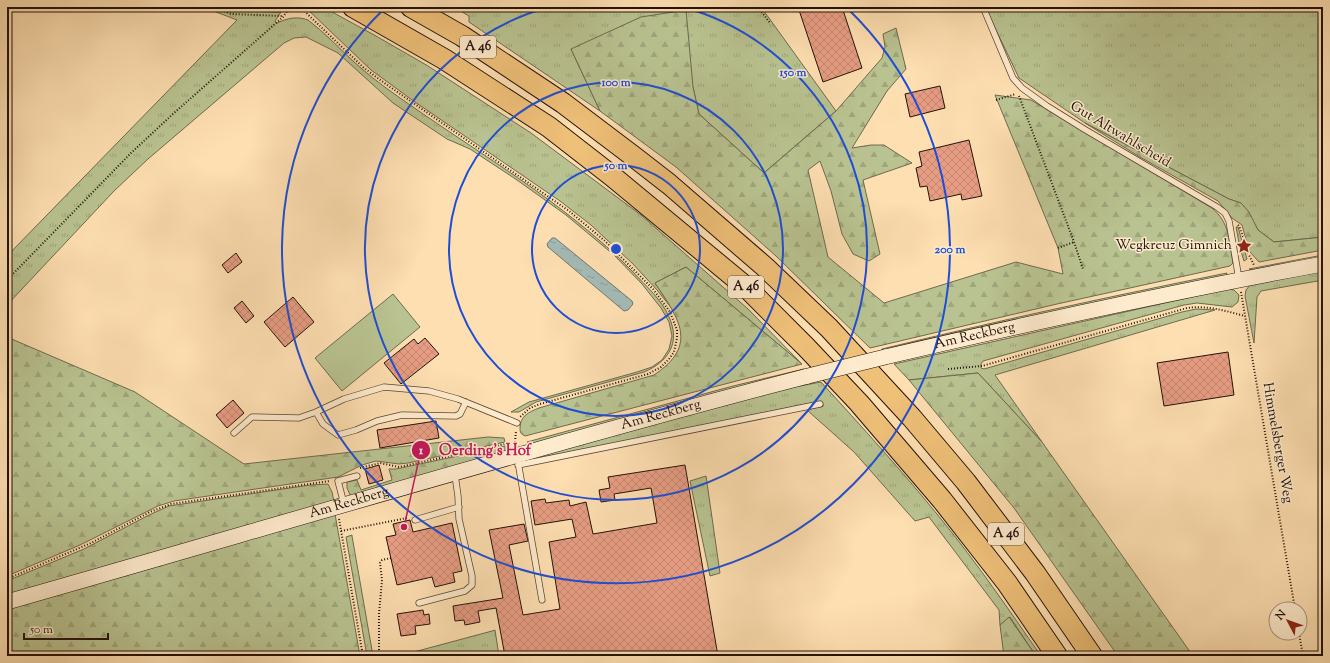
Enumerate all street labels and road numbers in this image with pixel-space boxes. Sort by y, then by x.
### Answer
road number: A 46 [460,36,496,58]
street label: Gut Altwahlscheid [1066,97,1174,173]
road number: A 46 [728,276,764,298]
street label: Am Reckberg [932,317,1017,355]
street label: Himmelsberger Weg [1257,381,1297,505]
street label: Am Reckberg [619,395,703,436]
street label: Am Reckberg [307,482,391,524]
road number: A 46 [988,523,1024,545]

